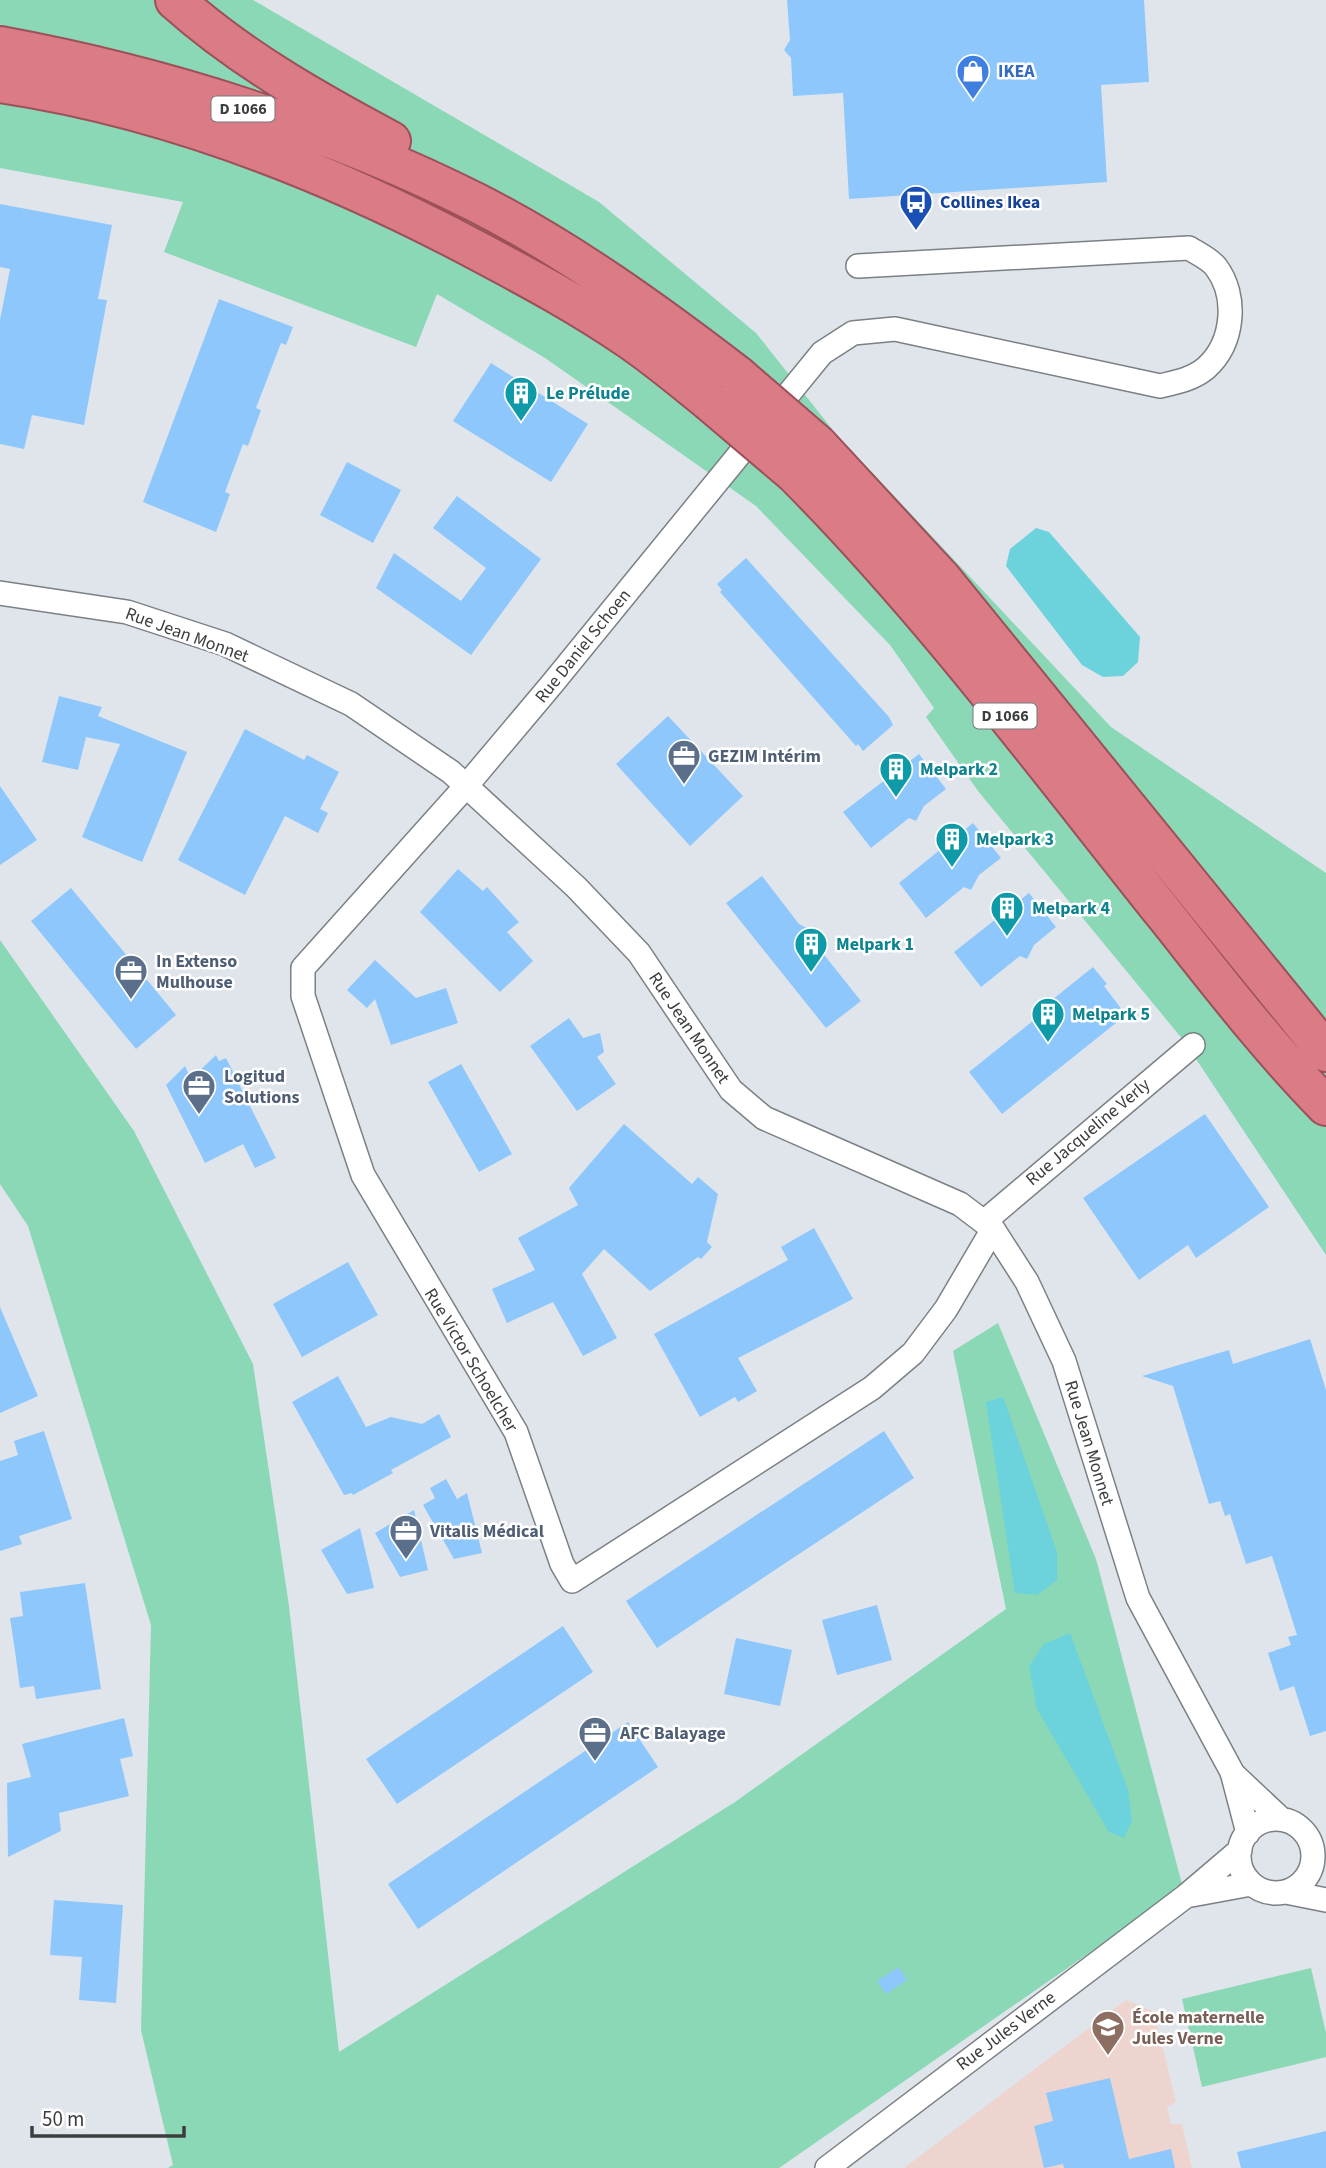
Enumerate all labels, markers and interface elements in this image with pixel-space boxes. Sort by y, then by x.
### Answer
shop icon: IKEA [954,52,992,101]
place label: IKEA [998,59,1035,84]
road number: D 1066 [212,96,274,122]
bus stop icon: Collines Ikea [897,183,935,232]
place label: Collines Ikea [940,190,1040,215]
building icon: Le Prélude [502,374,540,423]
place label: Le Prélude [546,381,630,406]
street label: Rue Daniel Schoen [529,584,637,708]
street label: Rue Jean Monnet [122,601,252,669]
road number: D 1066 [974,704,1036,729]
office icon: GEZIM Intérim [665,737,703,786]
place label: GEZIM Intérim [708,744,821,769]
building icon: Melpark 2 [877,750,915,799]
place label: Melpark 2 [920,757,998,782]
building icon: Melpark 3 [933,820,971,869]
place label: Melpark 3 [976,827,1054,852]
building icon: Melpark 4 [988,889,1026,938]
place label: Melpark 4 [1032,896,1110,921]
building icon: Melpark 1 [792,925,830,974]
place label: Melpark 1 [836,932,914,957]
place label: In Extenso Mulhouse [156,949,237,995]
office icon: In Extenso Mulhouse [112,952,150,1001]
street label: Rue Jean Monnet [642,967,736,1089]
building icon: Melpark 5 [1029,995,1067,1044]
place label: Melpark 5 [1072,1002,1150,1027]
place label: Logitud Solutions [224,1064,300,1110]
office icon: Logitud Solutions [180,1067,218,1116]
street label: Rue Jacqueline Verly [1020,1072,1156,1192]
street label: Rue Victor Schoelcher [418,1283,524,1437]
street label: Rue Jean Monnet [1058,1377,1120,1509]
office icon: Vitalis Médical [387,1512,425,1561]
place label: Vitalis Médical [429,1519,544,1544]
office icon: AFC Balayage [576,1714,614,1763]
place label: AFC Balayage [619,1721,726,1746]
street label: Rue Jules Verne [951,1985,1061,2077]
place label: École maternelle Jules Verne [1132,2005,1265,2051]
school or university icon: École maternelle Jules Verne [1089,2008,1127,2057]
scale bar [32,2094,184,2138]
text: 50 m [42,2104,84,2134]

